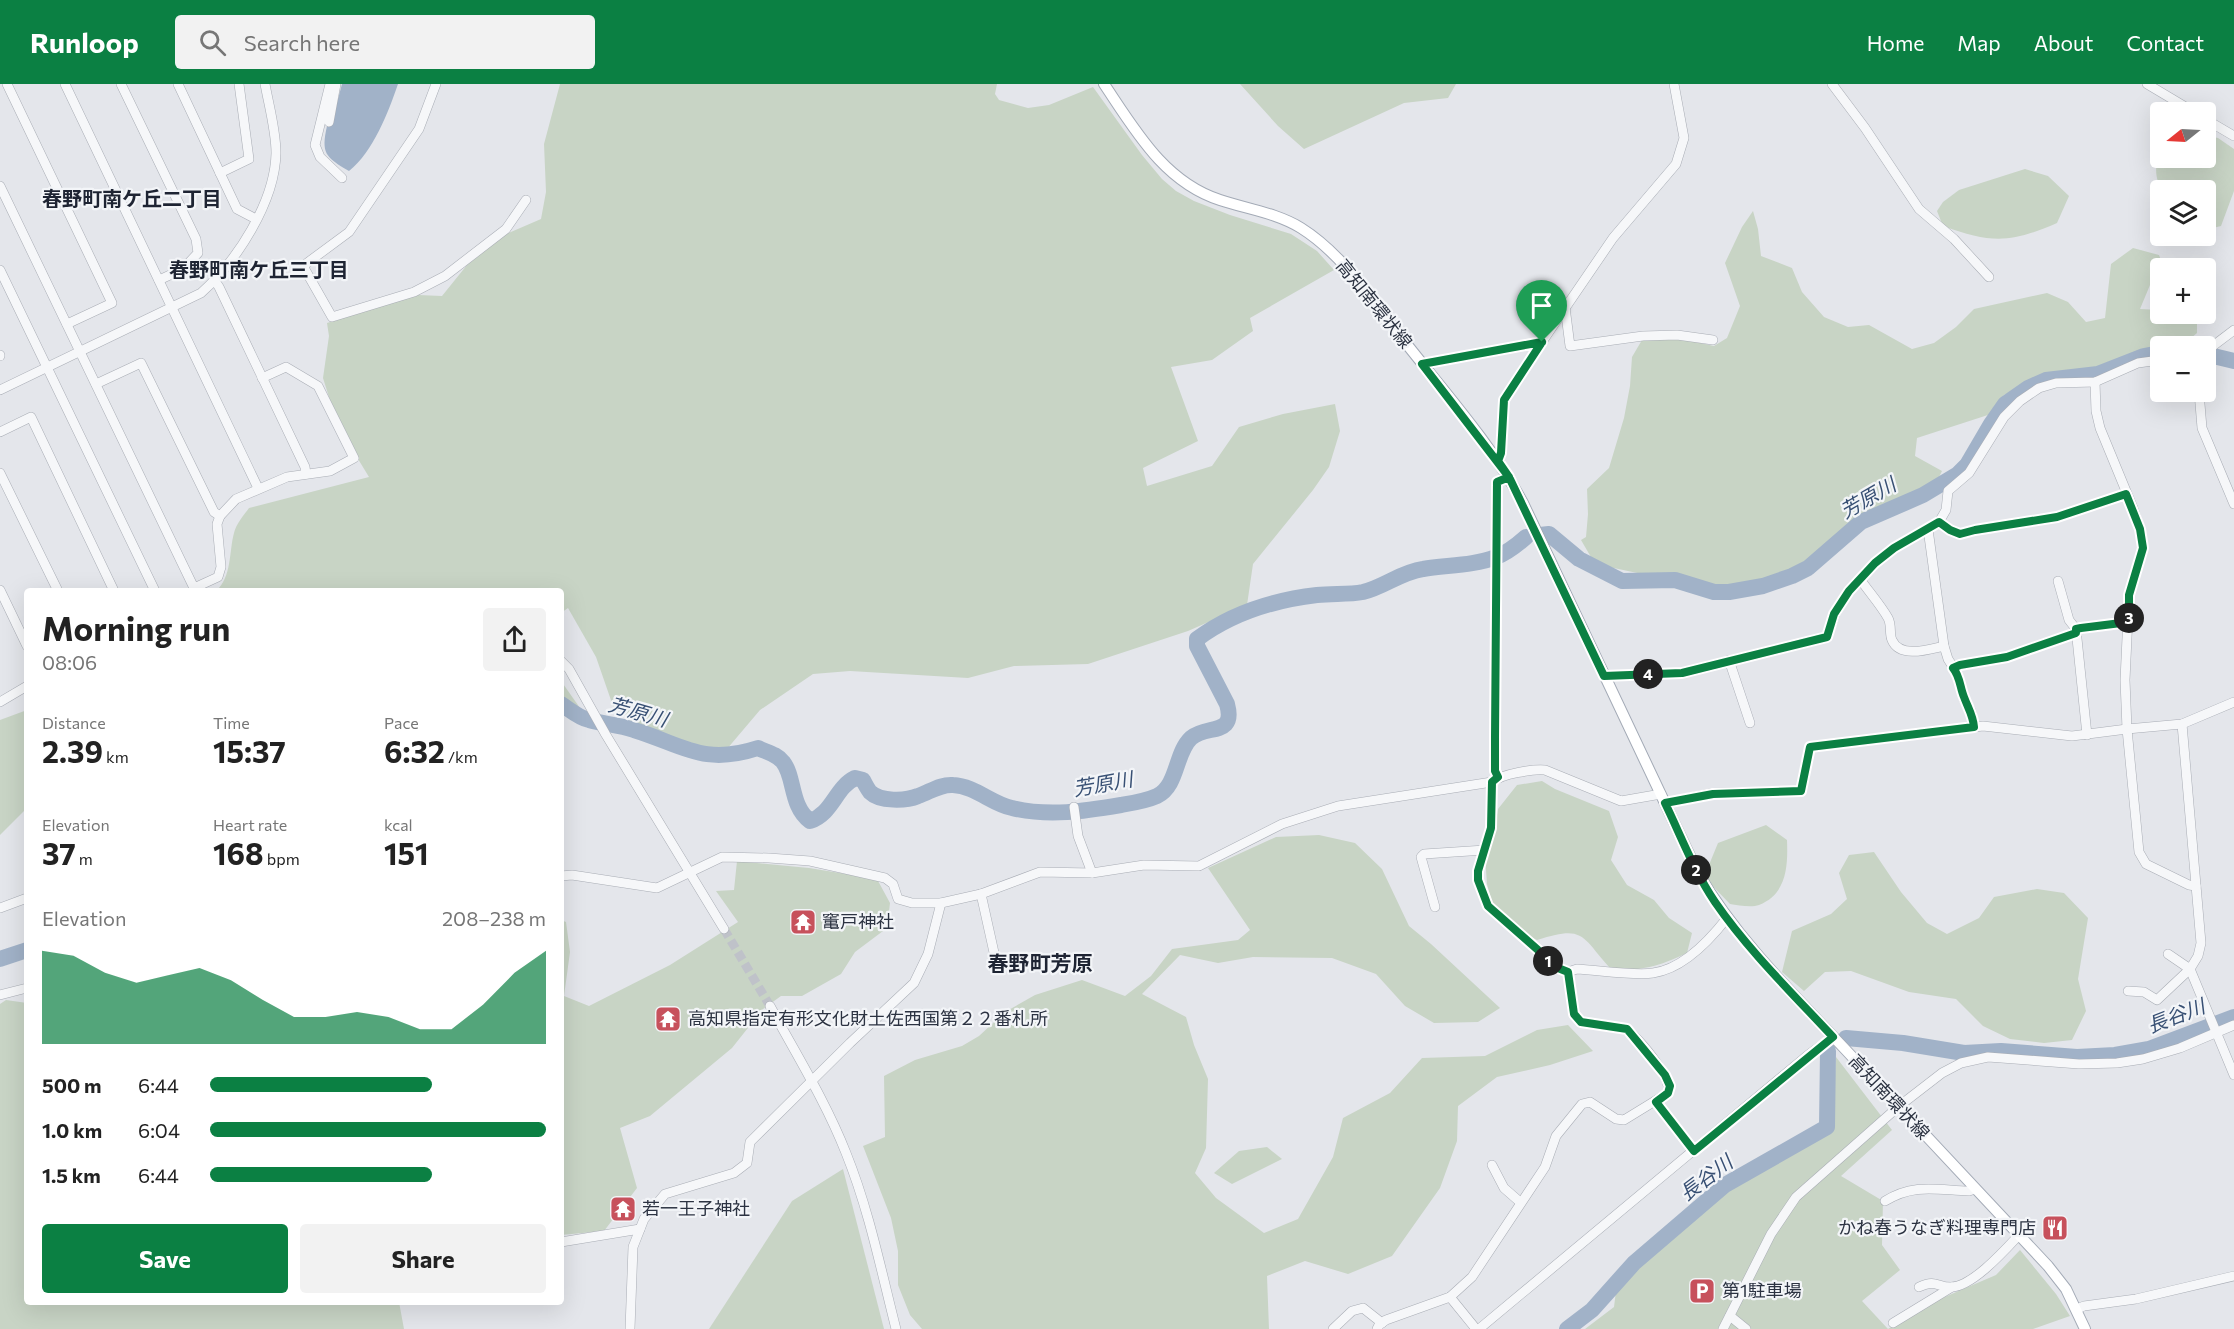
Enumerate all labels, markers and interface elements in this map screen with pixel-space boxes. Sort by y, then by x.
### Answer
search box [175,15,595,69]
text: Runloop [30,25,139,59]
icon: search [196,26,229,59]
text: Search here [244,29,360,56]
text: Home [1867,30,1924,55]
text: Map [1957,30,2001,55]
text: About [2034,30,2093,55]
text: Contact [2126,30,2204,55]
north arrow [2150,102,2216,168]
map controls [2150,102,2216,402]
button: layers [2150,180,2216,246]
district label: 春野町南ケ丘二丁目 [42,186,222,210]
street label: 高知南環状線 [1332,254,1417,352]
district label: 春野町南ケ丘三丁目 [169,257,349,281]
button: + [2150,258,2216,324]
pin [1516,280,1567,342]
icon: arrive [1525,289,1558,322]
button: − [2150,336,2216,402]
water label: 芳原川 [1836,471,1901,523]
pin: 3 [2114,603,2144,633]
text: Morning run [42,607,230,648]
button: share [483,608,546,671]
text: 3 [2124,608,2134,627]
text: 08:06 [42,650,97,674]
pin: 4 [1633,659,1663,689]
text: 4 [1643,664,1653,683]
water label: 芳原川 [606,691,672,731]
text: Distance [42,713,106,732]
text: Time [213,713,250,732]
text: Pace [384,713,419,732]
text: 2.39 [42,732,103,769]
text: 15:37 [213,732,286,769]
text: 6:32 [384,732,445,769]
text: km [103,747,129,766]
text: /km [445,747,478,766]
water label: 芳原川 [1071,766,1136,800]
text: Elevation [42,815,110,834]
text: Heart rate [213,815,287,834]
text: kcal [384,815,413,834]
text: 37 [42,834,76,871]
text: 168 [213,834,264,871]
text: 151 [384,834,429,871]
text: m [76,849,93,868]
text: bpm [264,849,300,868]
pin: 2 [1681,855,1711,885]
text: 2 [1691,860,1701,879]
text: Elevation [42,906,127,930]
text: 208–238 m [442,906,546,930]
temple icon: 竃戸神社 [788,907,818,937]
place label: 竃戸神社 [822,910,894,932]
pin: 1 [1533,946,1563,976]
district label: 春野町芳原 [988,950,1093,975]
text: 1 [1544,951,1552,970]
water label: 長谷川 [2143,992,2210,1037]
temple icon: 高知県指定有形文化財土佐西国第２２番札所 [653,1004,683,1034]
place label: 高知県指定有形文化財土佐西国第２２番札所 [688,1007,1048,1029]
street label: 高知南環状線 [1845,1049,1935,1143]
text: 500 m [42,1073,102,1097]
text: 6:44 [138,1073,179,1097]
text: 1.0 km [42,1118,102,1142]
text: 6:04 [138,1118,180,1142]
water label: 長谷川 [1674,1148,1738,1205]
text: 1.5 km [42,1163,101,1187]
text: 6:44 [138,1163,179,1187]
temple icon: 若一王子神社 [608,1194,638,1224]
place label: 若一王子神社 [642,1197,750,1219]
restaurant icon: かね春うなぎ料理専門店 [2040,1213,2070,1243]
place label: かね春うなぎ料理専門店 [1838,1216,2036,1238]
button: Save [42,1224,288,1293]
button: Share [300,1224,546,1293]
parking icon: 第1駐車場 [1687,1276,1717,1306]
place label: 第1駐車場 [1722,1279,1802,1301]

